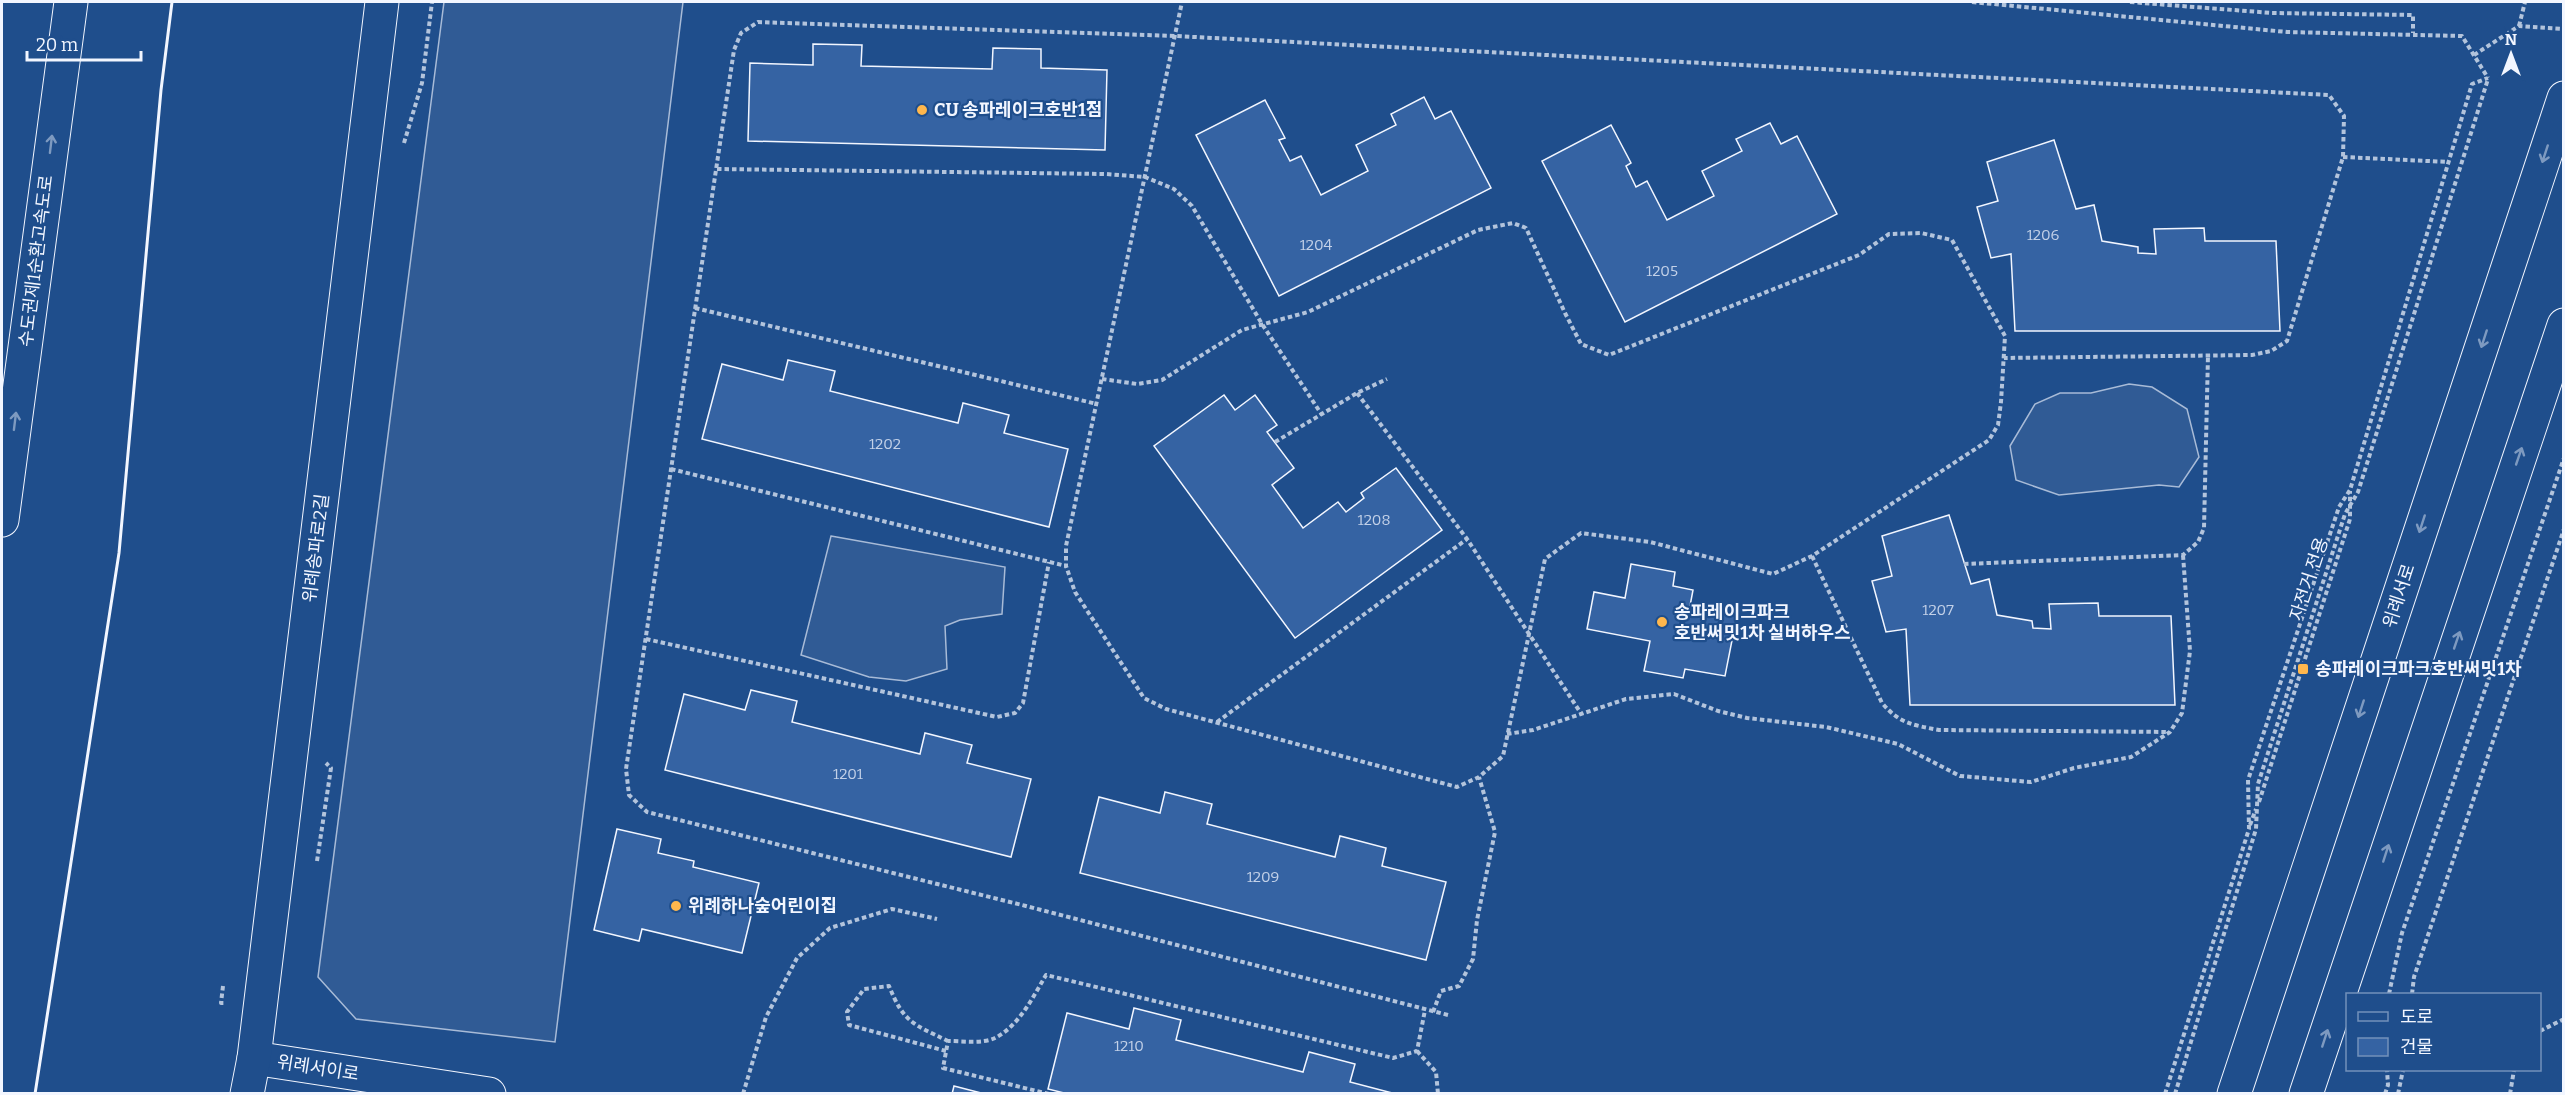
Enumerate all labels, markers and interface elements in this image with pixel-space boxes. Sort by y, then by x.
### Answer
scale bar [27,24,141,62]
north arrow [2481,24,2541,84]
text: N [2505,30,2517,49]
text: 20 m [36,34,78,56]
place label: CU 송파레이크호반1점 [934,99,1102,121]
marker: CU 송파레이크호반1점 [915,103,929,117]
one-way arrow [46,135,57,155]
one-way arrow [2539,144,2550,163]
street label: 수도권제1순환고속도로 [15,174,57,348]
house number: 1206 [2027,226,2060,244]
house number: 1204 [1300,236,1333,254]
house number: 1205 [1646,262,1678,280]
one-way arrow [2477,329,2488,348]
one-way arrow [9,411,20,431]
house number: 1202 [869,435,901,453]
one-way arrow [2515,447,2526,465]
street label: 위례송파로2길 [298,492,334,604]
house number: 1208 [1358,511,1390,529]
one-way arrow [2416,514,2427,533]
street label: 자전거 전용 [2285,535,2333,623]
street label: 위례서로 [2378,561,2420,631]
place label: 송파레이크파크 호반써밋1차 실버하우스 [1674,601,1851,644]
house number: 1207 [1922,601,1954,619]
marker: 송파레이크파크 호반써밋1차 실버하우스 [1655,615,1669,629]
one-way arrow [2452,631,2463,650]
place label: 송파레이크파크호반써밋1차 [2315,658,2522,680]
marker: 송파레이크파크호반써밋1차 [2296,662,2310,676]
one-way arrow [2355,699,2366,718]
house number: 1201 [833,765,863,783]
one-way arrow [2381,844,2392,863]
house number: 1209 [1247,868,1279,886]
place label: 위례하나숲어린이집 [688,895,837,917]
marker: 위례하나숲어린이집 [669,899,683,913]
legend [2346,993,2541,1071]
text: 도로 [2400,1006,2433,1028]
one-way arrow [2320,1029,2331,1048]
text: 건물 [2400,1036,2433,1058]
house number: 1210 [1114,1037,1144,1055]
street label: 위례서이로 [275,1051,361,1085]

